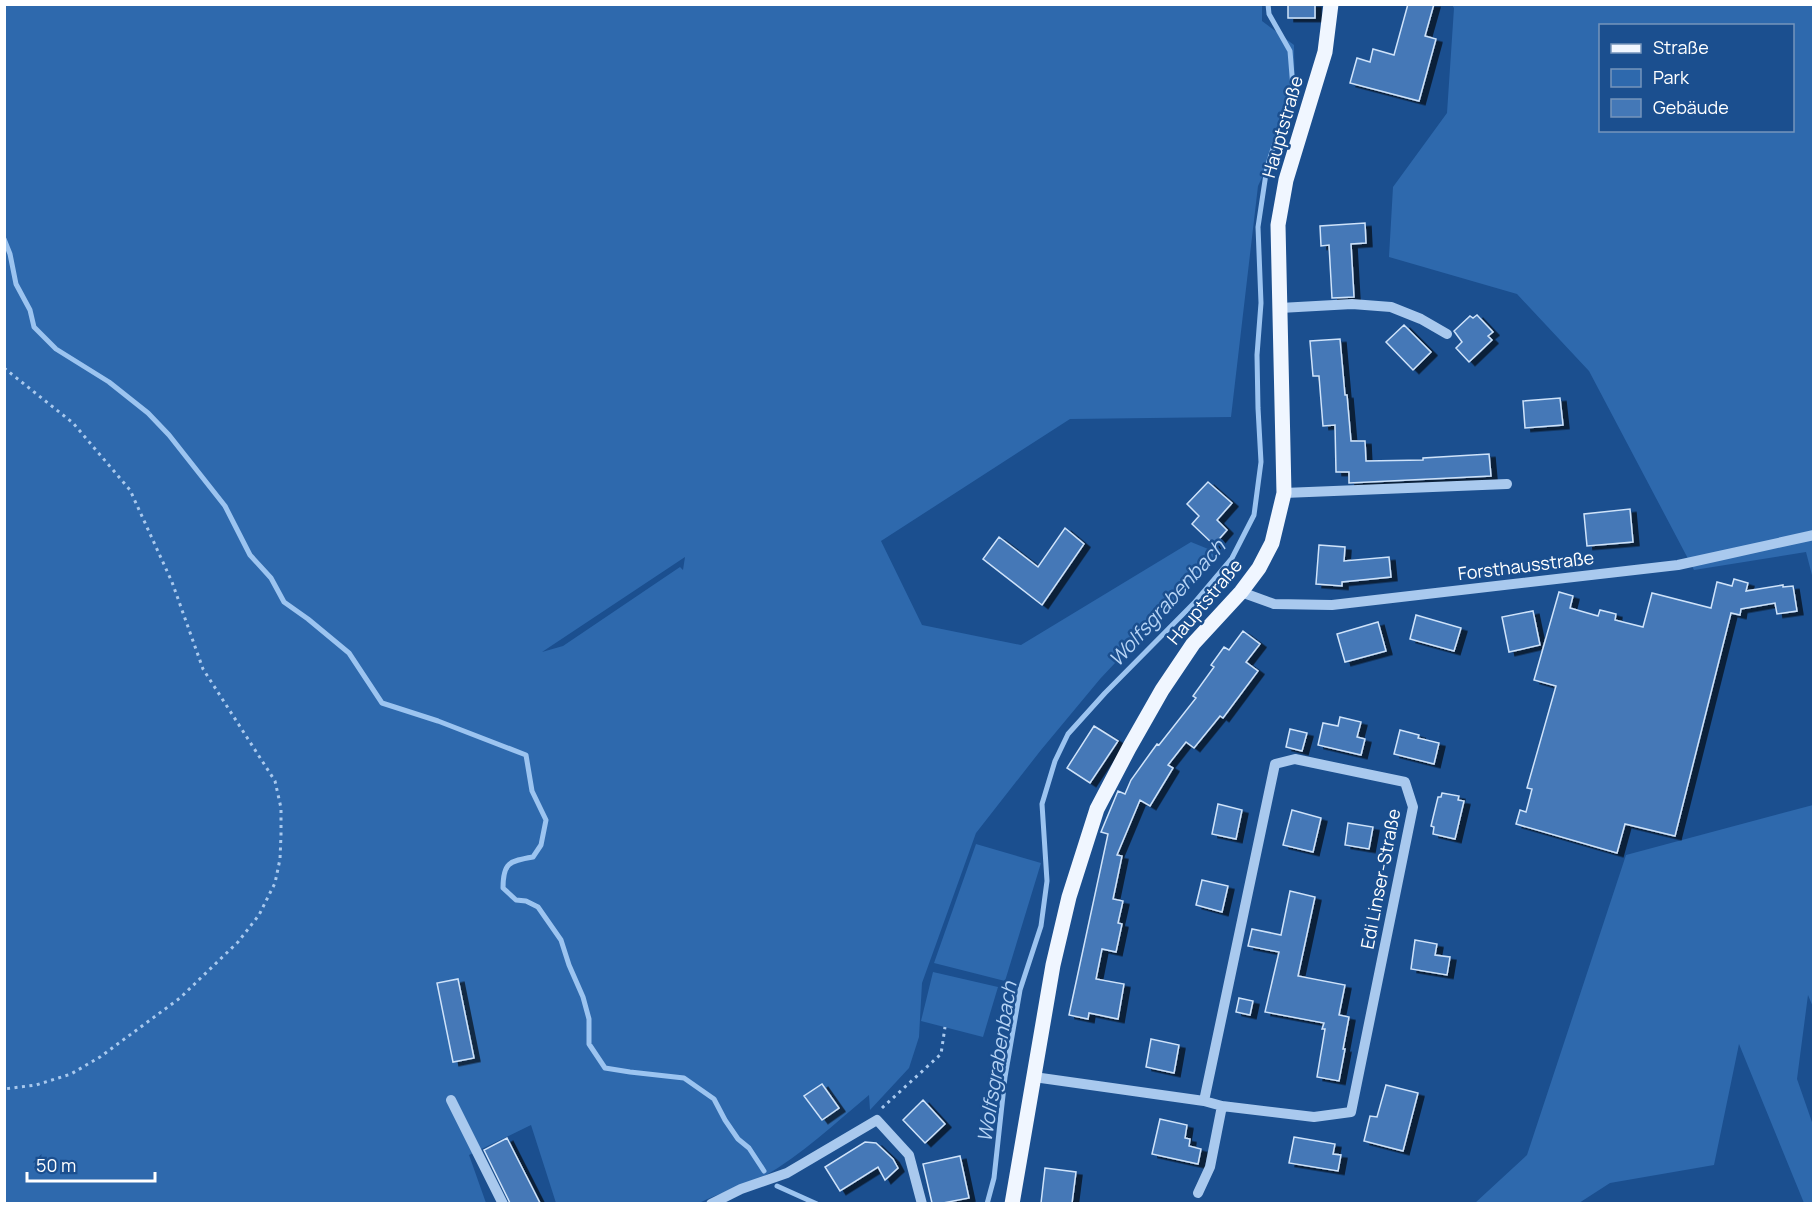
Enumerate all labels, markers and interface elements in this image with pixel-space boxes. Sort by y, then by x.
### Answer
legend [1599,24,1794,132]
text: Straße [1653,35,1709,59]
text: Park [1653,65,1690,89]
street label: Hauptstraße [1256,73,1308,180]
text: Gebäude [1653,95,1729,119]
water label: Wolfsgrabenbach [1102,532,1232,672]
street label: Forsthausstraße [1456,545,1595,585]
street label: Hauptstraße [1161,553,1247,649]
street label: Edi Linser-Straße [1355,807,1405,951]
water label: Wolfsgrabenbach [970,979,1023,1144]
scale bar [27,1145,154,1183]
text: 50 m [36,1153,76,1177]

